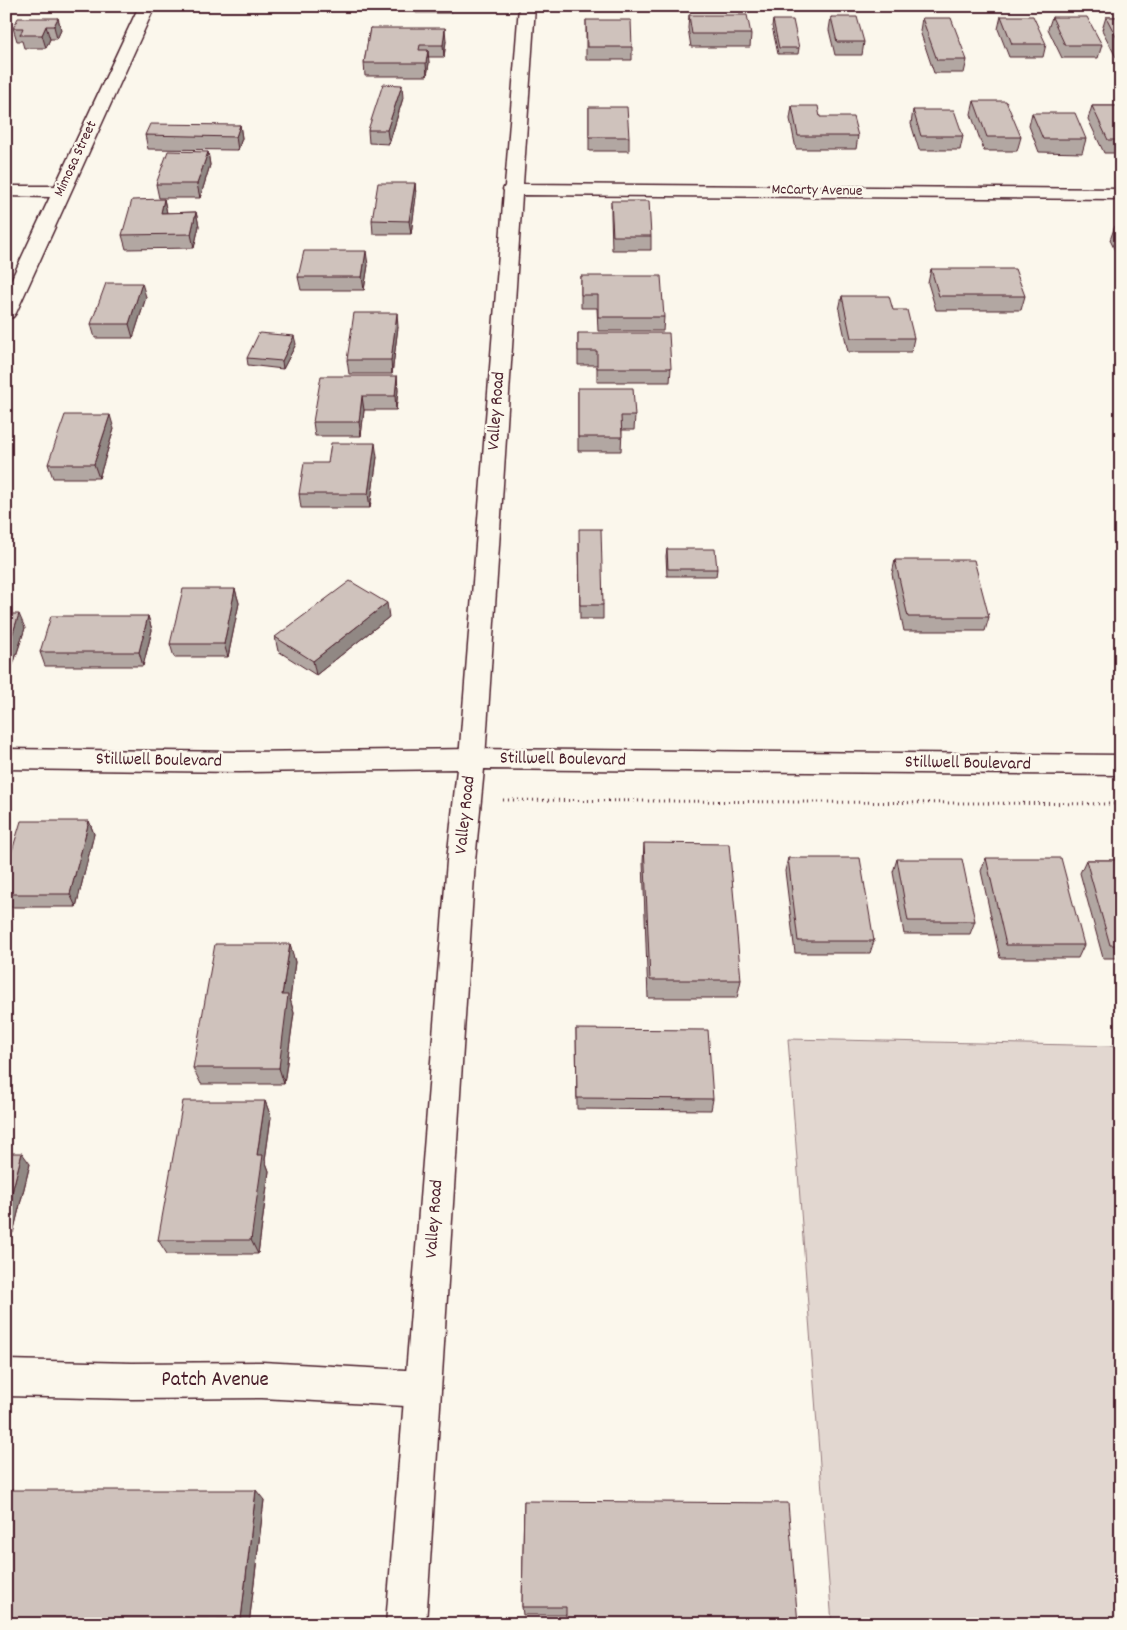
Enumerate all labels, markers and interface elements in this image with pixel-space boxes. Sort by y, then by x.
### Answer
street label: Mimosa Street [49,117,103,201]
street label: McCarty Avenue [771,179,863,203]
street label: Valley Road [482,371,512,451]
street label: Stillwell Boulevard [500,746,626,774]
street label: Stillwell Boulevard [96,747,222,775]
street label: Stillwell Boulevard [905,750,1031,778]
street label: Valley Road [449,775,483,855]
street label: Valley Road [420,1179,450,1259]
street label: Patch Avenue [161,1366,269,1396]

